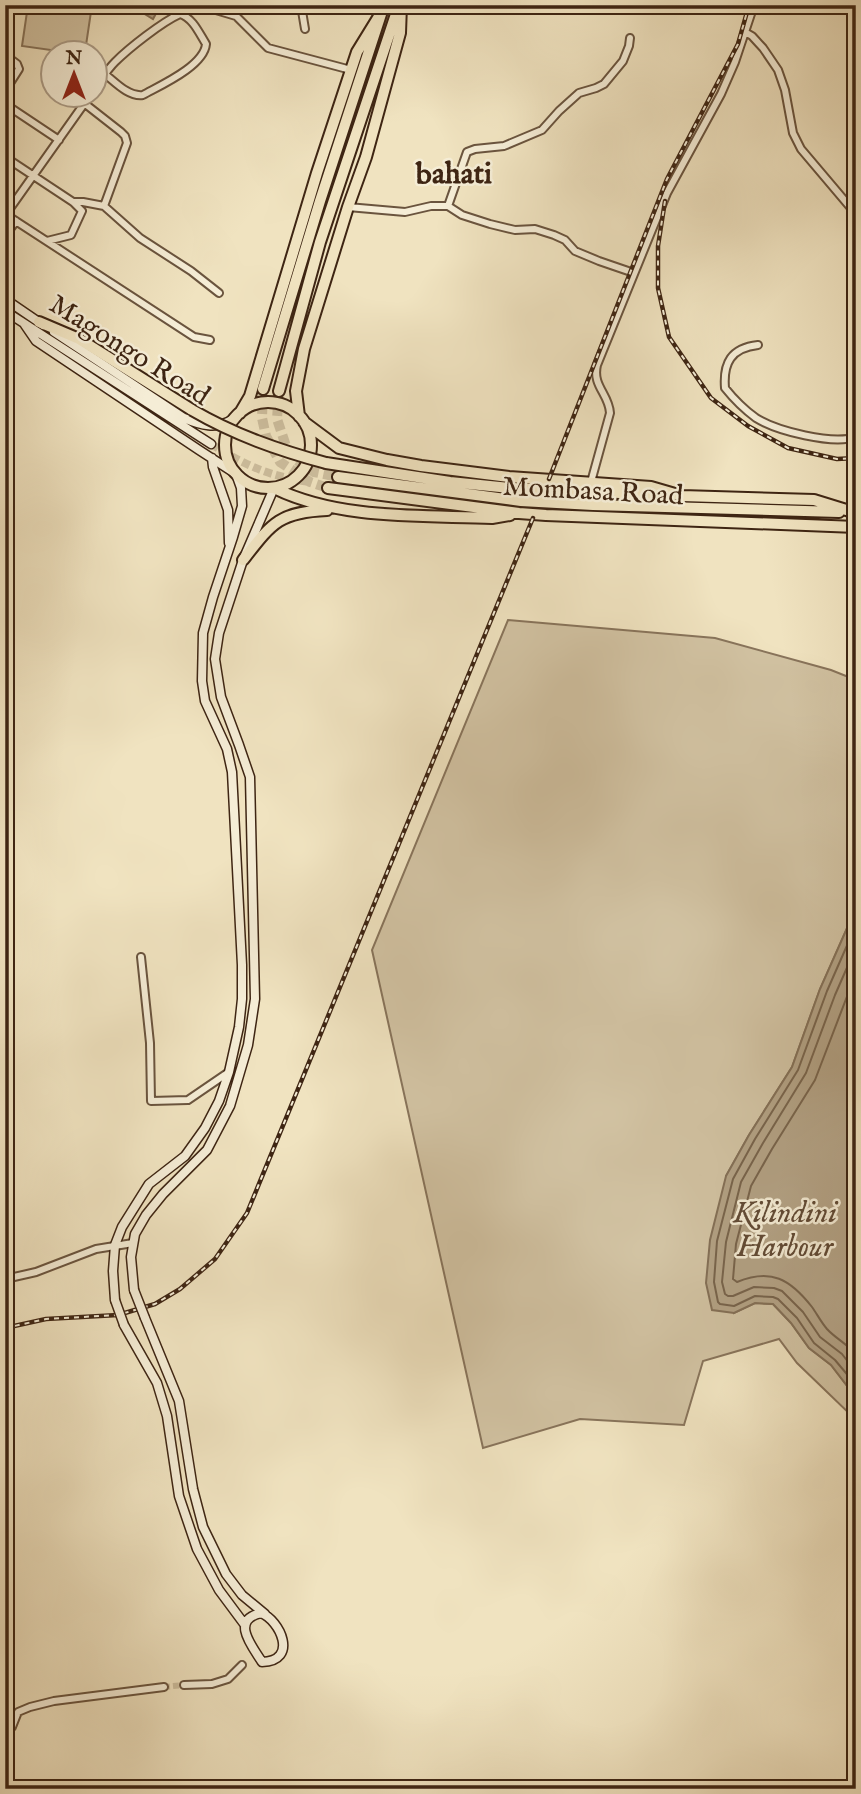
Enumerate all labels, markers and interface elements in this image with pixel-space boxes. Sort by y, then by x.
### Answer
north arrow [38,38,108,108]
text: N [65,47,83,71]
district label: bahati [415,156,492,194]
street label: Magongo Road [42,288,216,414]
street label: Mombasa Road [502,470,684,514]
water label: Kilindini Harbour [732,1195,839,1267]

